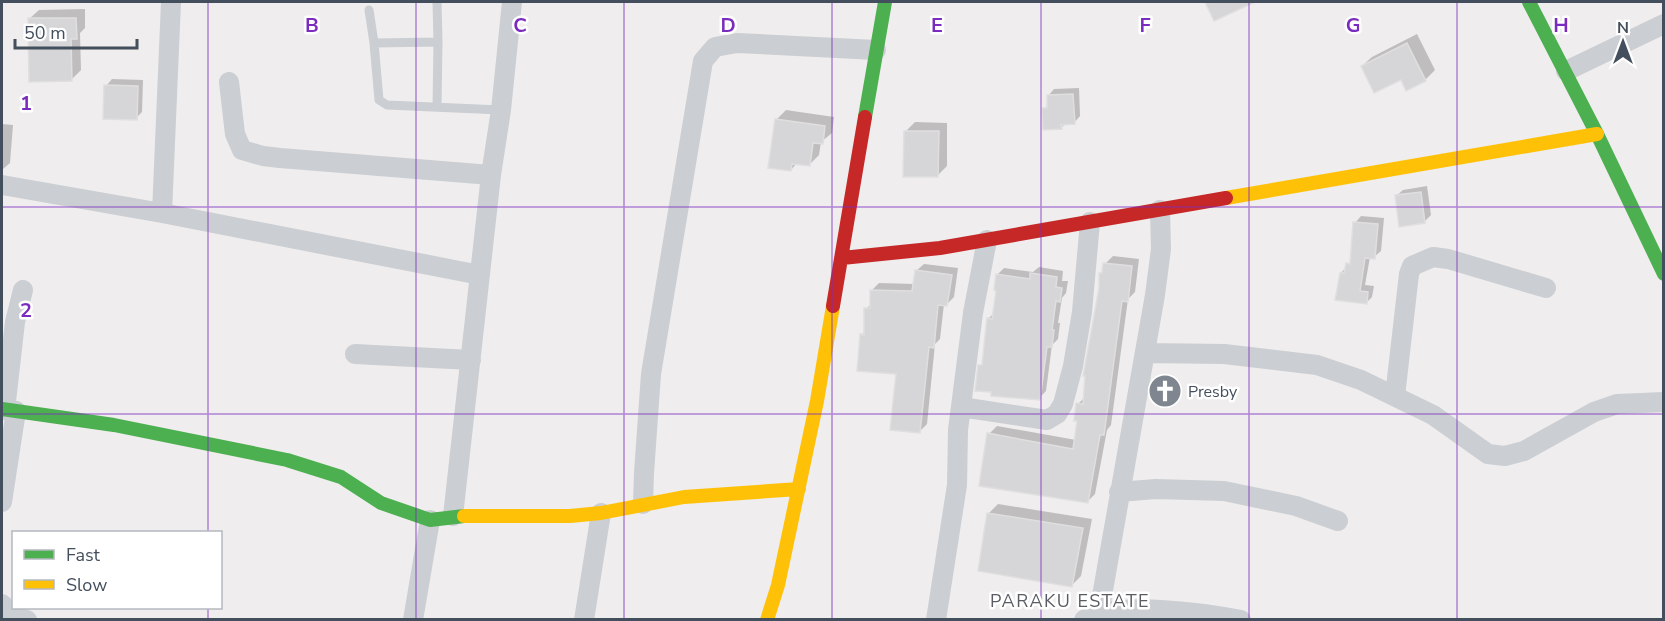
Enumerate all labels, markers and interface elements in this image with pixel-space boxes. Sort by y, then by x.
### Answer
scale bar [15,12,136,50]
text: B [305,12,319,39]
text: C [513,12,527,39]
text: D [720,12,736,39]
text: E [931,12,943,39]
text: F [1139,12,1151,39]
text: G [1346,12,1360,39]
text: H [1553,12,1569,39]
north arrow [1593,12,1653,72]
text: N [1617,17,1629,39]
text: 50 m [24,21,66,45]
text: 1 [20,90,32,117]
text: 2 [20,297,32,324]
church icon: Presby [1147,373,1183,409]
place label: Presby [1188,381,1238,403]
legend [12,531,222,609]
text: Fast [66,543,101,567]
text: Slow [66,573,107,597]
district label: PARAKU ESTATE [990,589,1150,613]

